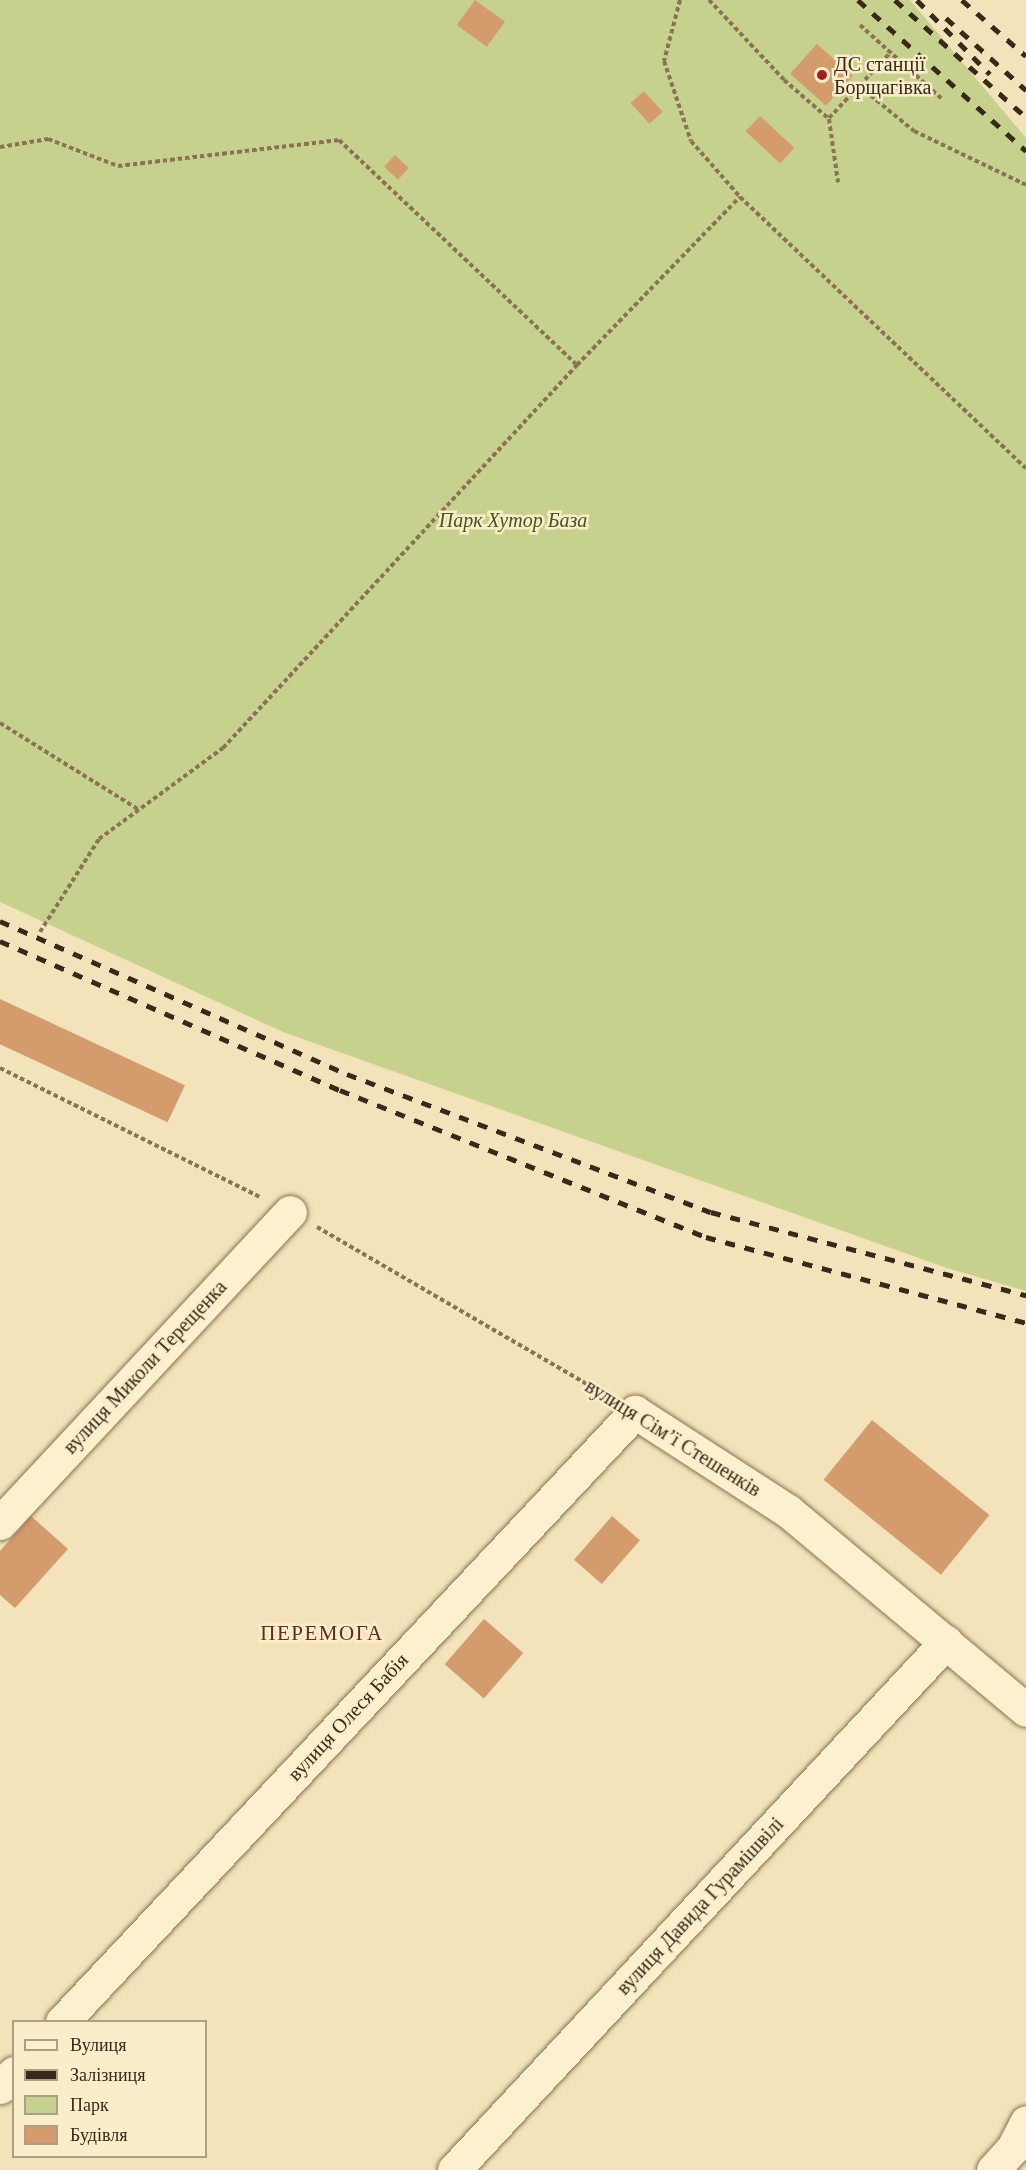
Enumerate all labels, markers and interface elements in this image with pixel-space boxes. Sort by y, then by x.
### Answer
place label: ДС станції Борщагівка [834,52,931,99]
marker: ДС станції Борщагівка [815,68,829,82]
park label: Парк Хутор База [439,508,587,532]
street label: вулиця Миколи Терещенка [58,1275,232,1459]
street label: вулиця Сімʼї Стешенків [581,1374,765,1502]
district label: ПЕРЕМОГА [260,1620,384,1646]
street label: вулиця Олеся Бабія [283,1648,413,1786]
street label: вулиця Давида Гурамішвілі [611,1812,789,2000]
legend [12,2020,207,2158]
text: Вулиця [70,2035,127,2055]
text: Залізниця [70,2065,145,2085]
text: Парк [70,2095,109,2115]
text: Будівля [70,2125,127,2145]

